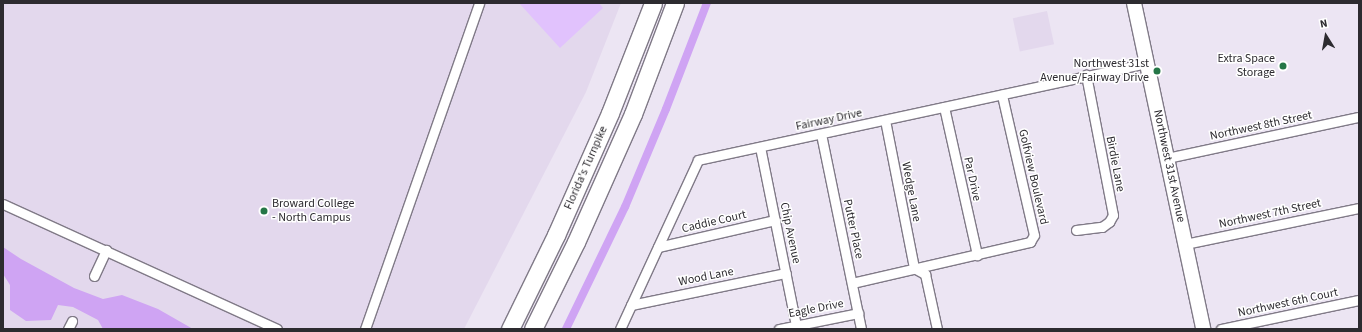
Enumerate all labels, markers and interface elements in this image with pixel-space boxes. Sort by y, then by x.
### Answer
north arrow [1306,16,1346,56]
text: N [1319,16,1329,32]
place label: Extra Space Storage [1217,52,1275,80]
place label: Northwest 31st Avenue/Fairway Drive [1040,57,1149,85]
marker: Extra Space Storage [1278,61,1288,71]
marker: Northwest 31st Avenue/Fairway Drive [1152,66,1162,76]
street label: Fairway Drive [794,106,864,134]
street label: Northwest 31st Avenue [1150,108,1188,224]
street label: Northwest 8th Street [1209,108,1313,144]
street label: Florida's Turnpike [561,124,611,212]
street label: Golfview Boulevard [1015,128,1051,226]
street label: Birdie Lane [1103,135,1127,193]
street label: Par Drive [960,156,984,202]
street label: Wedge Lane [898,161,924,223]
street label: Northwest 7th Street [1218,196,1322,232]
place label: Broward College - North Campus [272,197,354,225]
street label: Putter Place [840,198,866,260]
street label: Chip Avenue [776,201,804,265]
marker: Broward College - North Campus [259,206,269,216]
street label: Caddie Court [680,208,748,236]
street label: Wood Lane [677,265,735,289]
street label: Northwest 6th Court [1237,285,1339,321]
street label: Eagle Drive [787,297,845,321]

